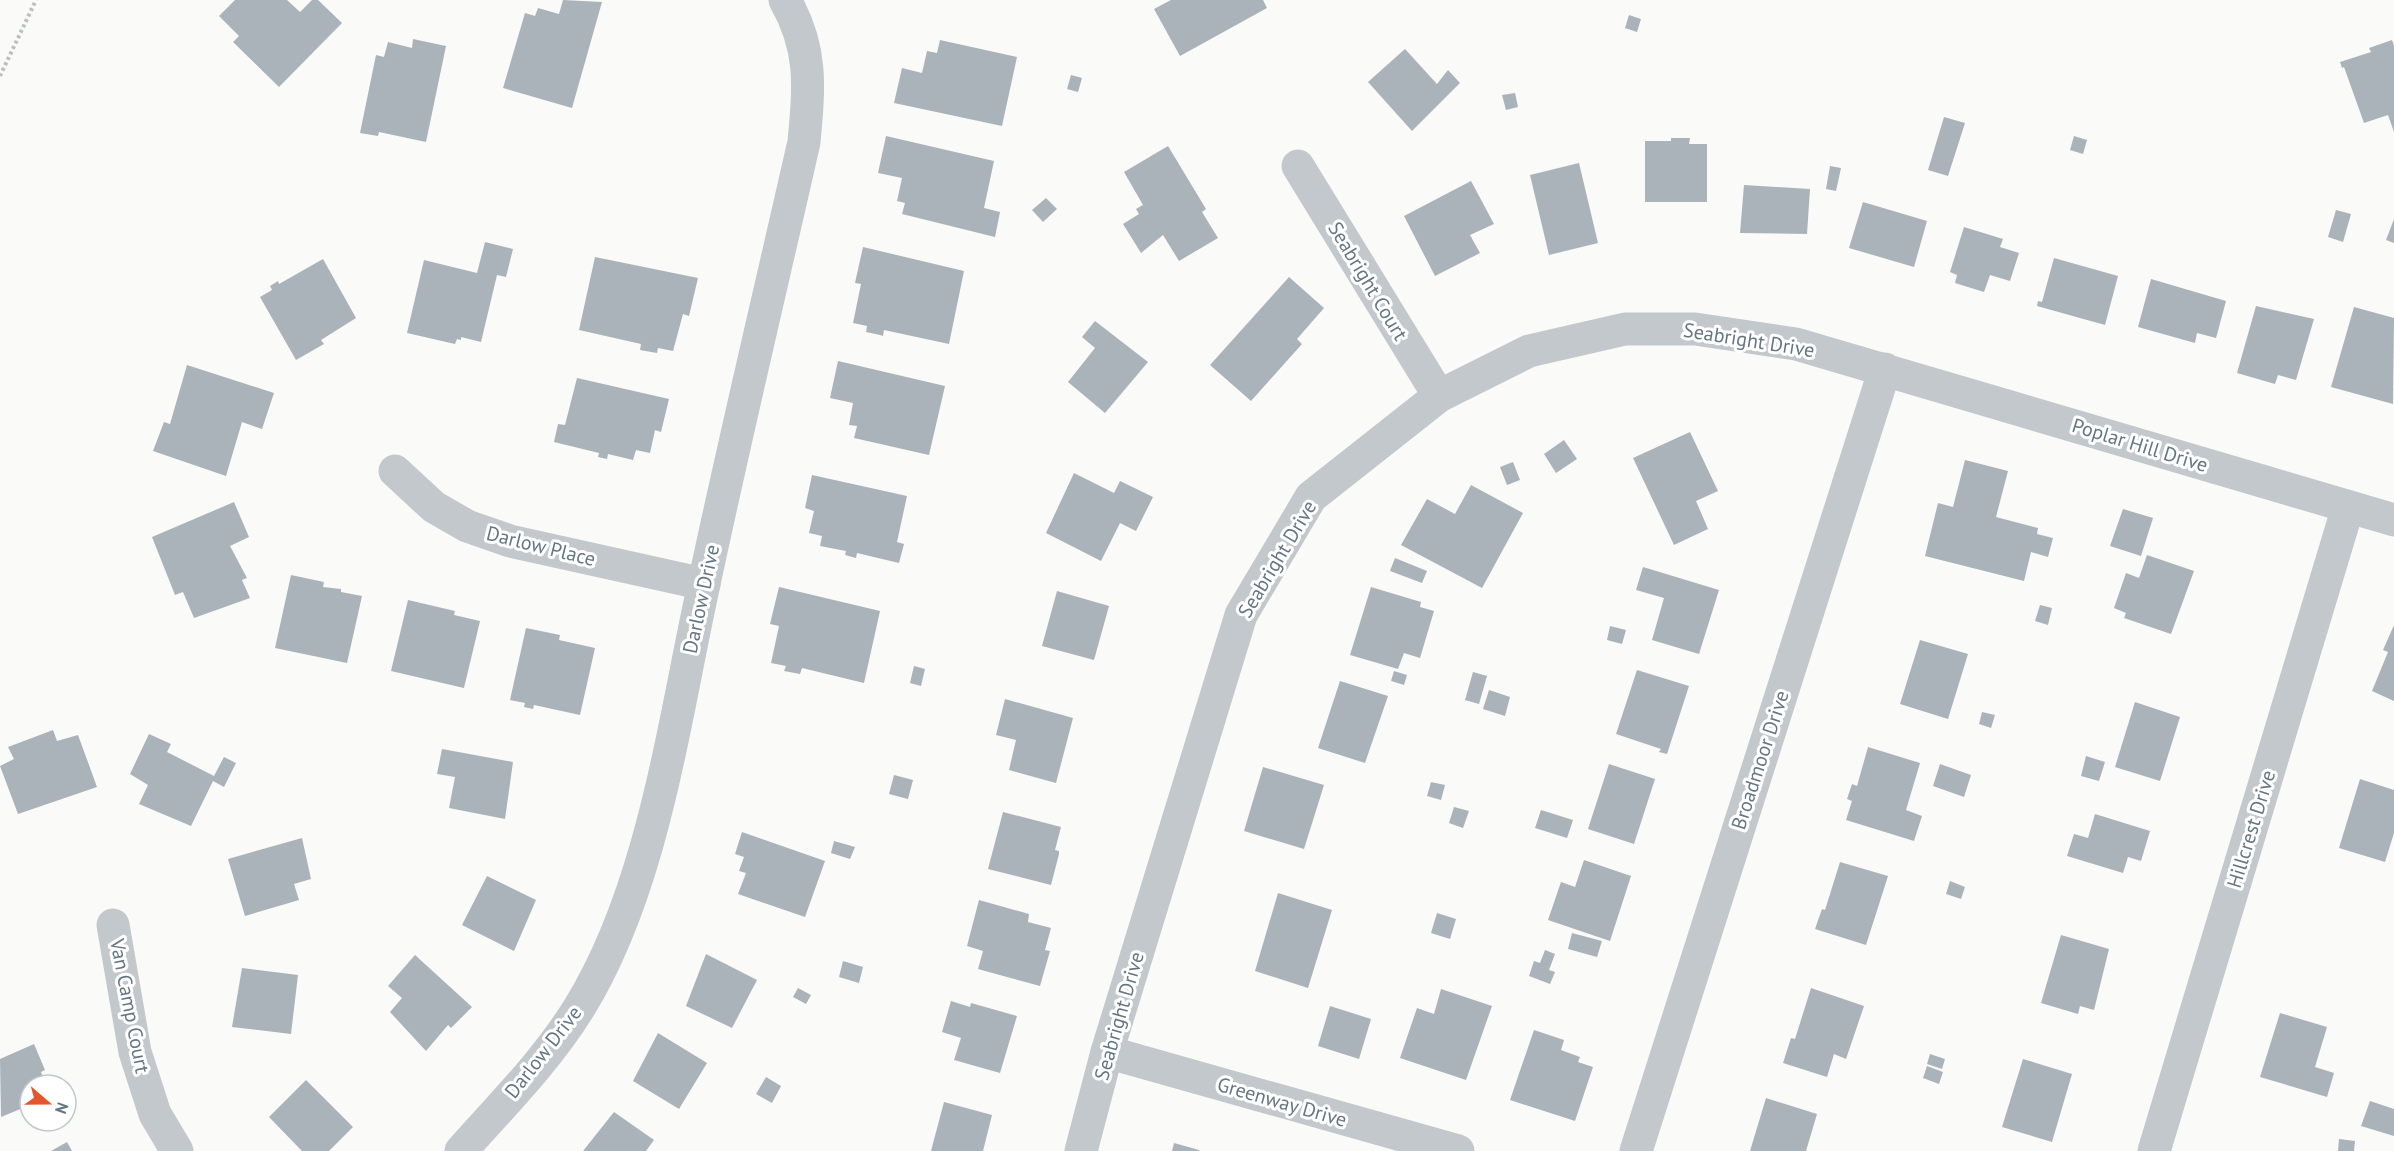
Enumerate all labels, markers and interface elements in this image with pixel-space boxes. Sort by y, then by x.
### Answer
street label: Seabright Court [1322,217,1414,345]
street label: Seabright Drive [1682,317,1816,363]
street label: Poplar Hill Drive [2069,412,2211,478]
street label: Seabright Drive [1232,496,1322,622]
street label: Darlow Place [484,520,598,572]
street label: Darlow Drive [677,542,725,656]
street label: Broadmoor Drive [1725,687,1795,833]
street label: Hillcrest Drive [2221,767,2281,891]
street label: Van Camp Court [104,936,156,1076]
street label: Seabright Drive [1088,949,1150,1083]
street label: Darlow Drive [499,1000,587,1104]
street label: Greenway Drive [1214,1071,1350,1133]
north arrow [18,1073,78,1133]
text: N [51,1100,73,1116]

